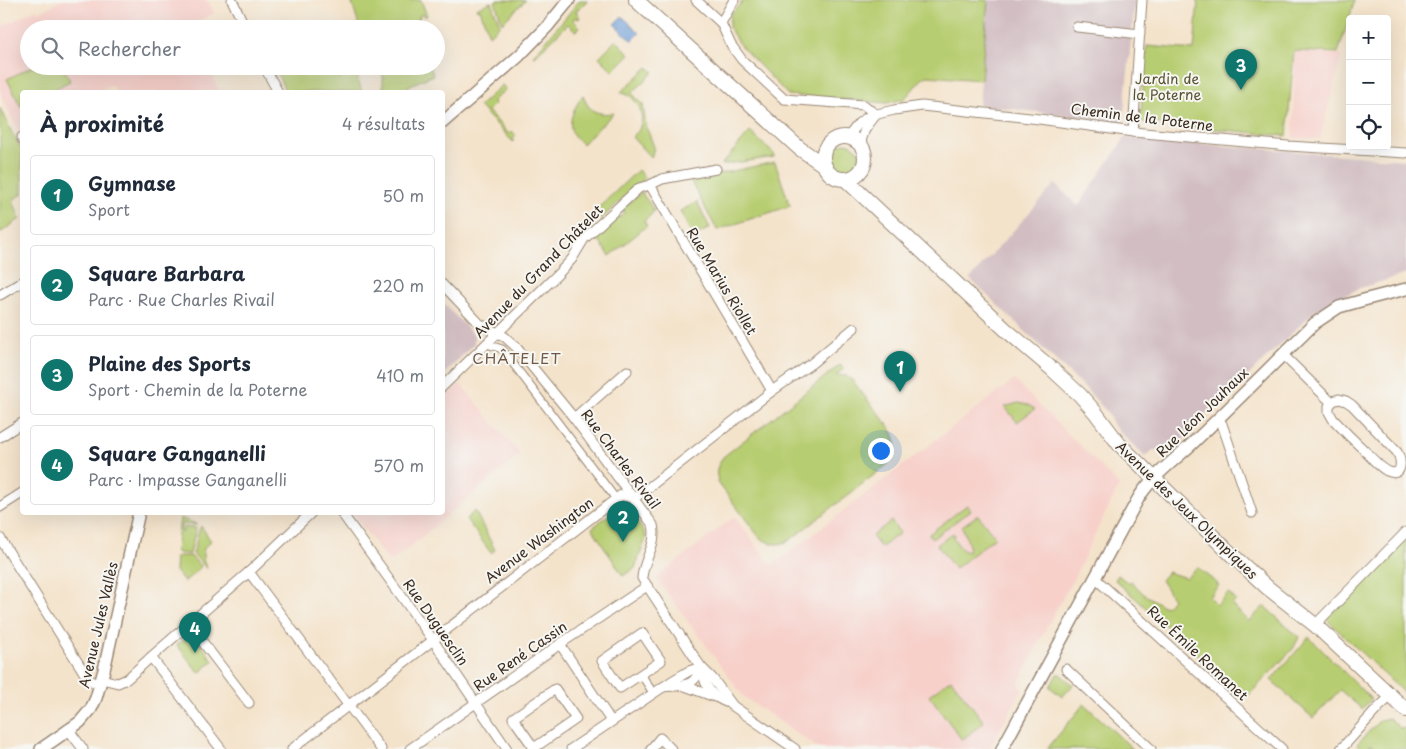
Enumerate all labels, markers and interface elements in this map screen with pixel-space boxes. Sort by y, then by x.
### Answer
map controls [1346,15,1391,150]
button: + [1346,15,1391,60]
search box [20,20,445,75]
icon: search [38,34,66,62]
text: Rechercher [78,34,181,62]
pin: 3 [1225,49,1257,90]
button: − [1346,60,1391,105]
park label: Jardin de la Poterne [1133,68,1202,105]
street label: Chemin de la Poterne [1070,98,1215,136]
button: locate [1346,105,1391,150]
text: À proximité [40,107,164,139]
text: 4 résultats [342,111,425,135]
text: Gymnase [88,169,176,197]
text: 1 [53,183,61,207]
text: 50 m [383,183,424,207]
text: Sport [88,197,130,221]
street label: Avenue du Grand Châtelet [468,199,608,343]
street label: Rue Marius Riollet [682,223,763,339]
text: Square Barbara [88,259,245,287]
text: 2 [51,273,63,297]
text: 220 m [373,273,424,297]
text: Parc · Rue Charles Rivail [88,287,275,311]
district label: CHÂTELET [472,346,562,369]
text: Plaine des Sports [88,349,251,377]
pin: 1 [884,351,916,392]
street label: Rue Léon Jouhaux [1151,362,1253,462]
text: 3 [52,363,62,387]
text: 410 m [376,363,424,387]
text: Sport · Chemin de la Poterne [88,377,307,401]
street label: Rue Charles Rivail [576,405,666,513]
street label: Avenue des Jeux Olympiques [1111,436,1263,584]
your location [868,438,894,464]
text: Square Ganganelli [88,439,266,467]
text: 4 [52,453,62,477]
text: 570 m [373,453,424,477]
text: Parc · Impasse Ganganelli [88,467,287,491]
street label: Avenue Washington [480,492,598,588]
pin: 2 [607,501,639,542]
street label: Avenue Jules Vallès [73,560,123,690]
street label: Rue Duguesclin [398,574,474,670]
street label: Rue Émile Romanet [1143,601,1253,706]
pin: 4 [179,612,211,653]
street label: Rue René Cassin [469,616,571,696]

